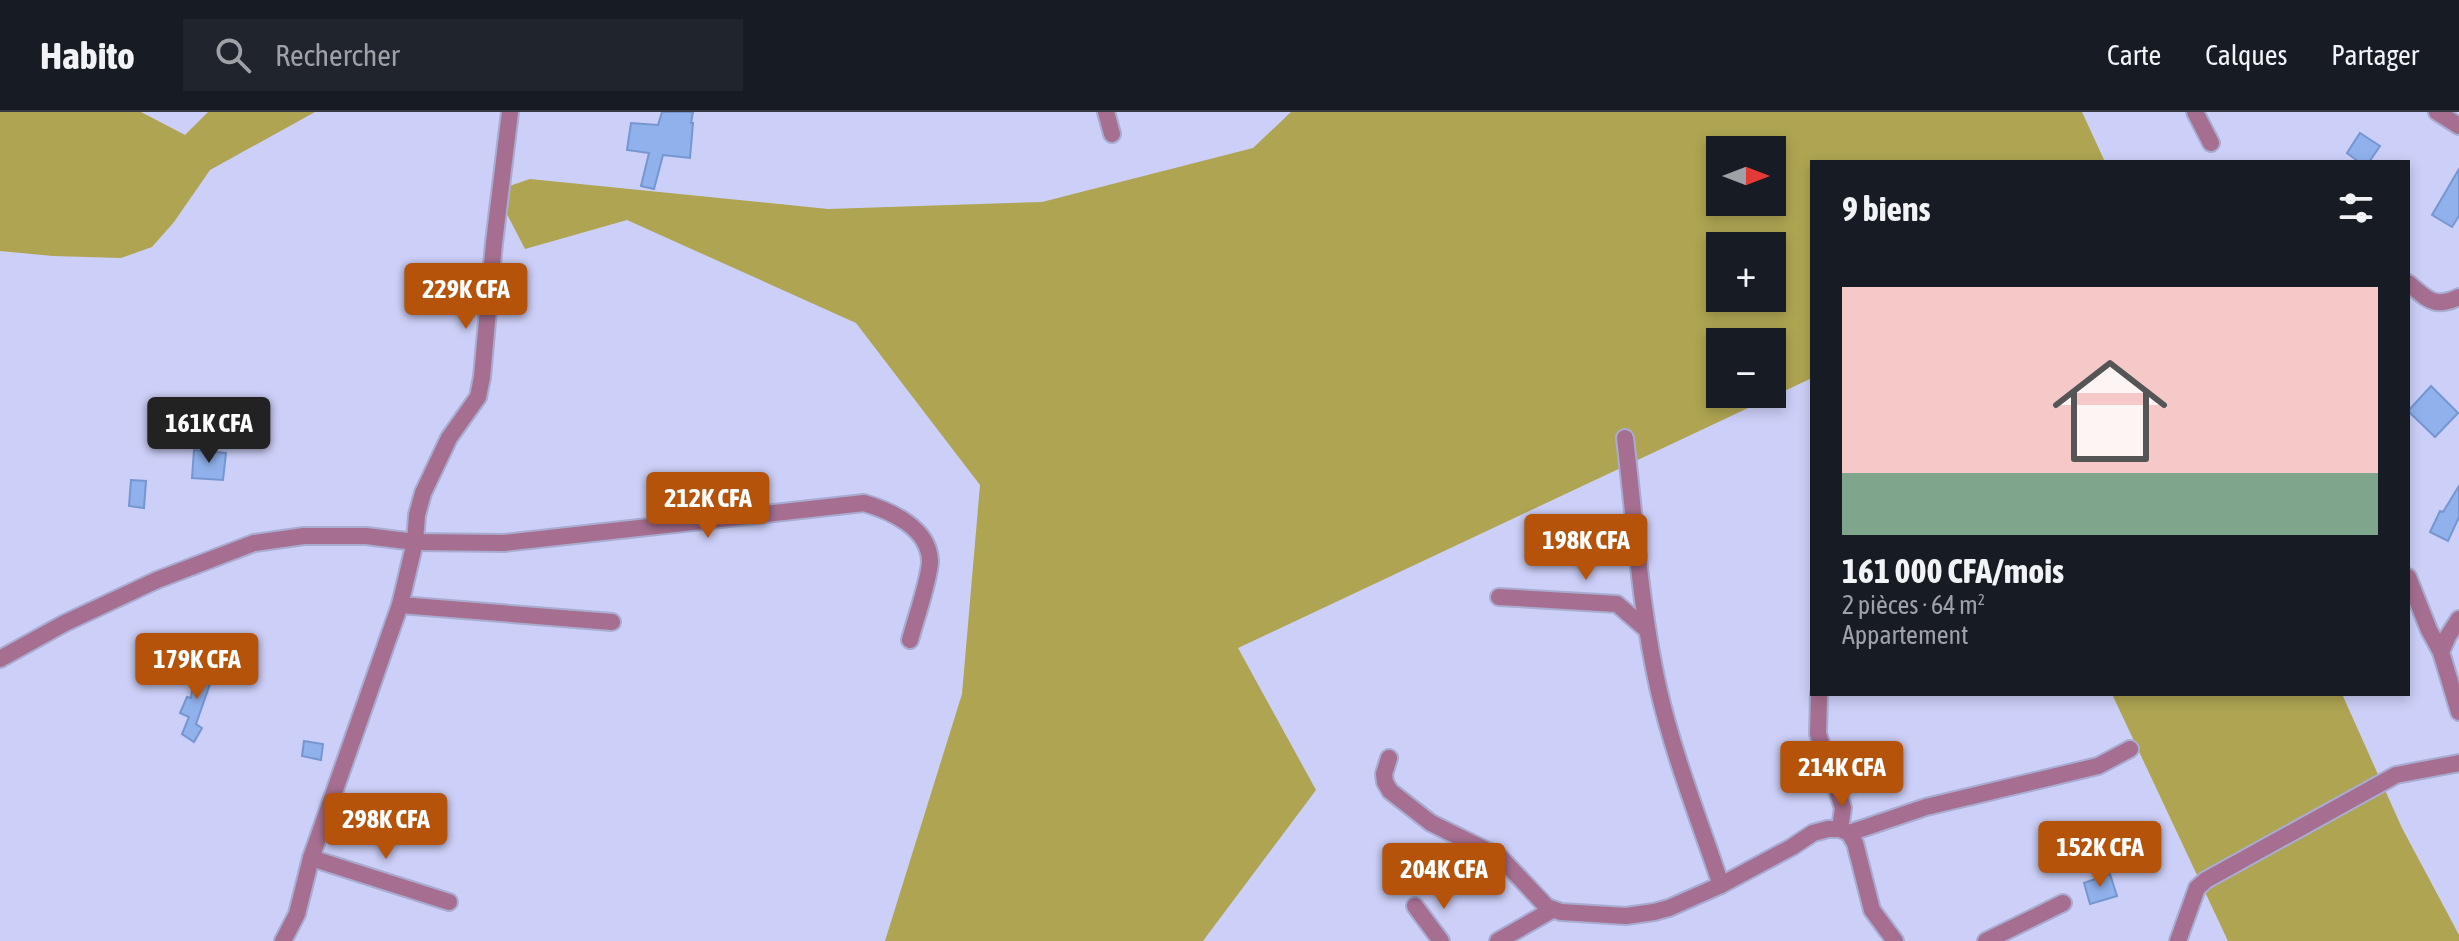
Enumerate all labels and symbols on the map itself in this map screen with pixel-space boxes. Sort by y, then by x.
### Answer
north arrow [1706,136,1786,216]
pin: 229K CFA [383,263,549,331]
pin: 161K CFA [126,397,292,465]
pin: 212K CFA [625,472,791,540]
pin: 198K CFA [1503,514,1669,582]
pin: 179K CFA [114,633,280,701]
pin: 214K CFA [1759,741,1925,809]
pin: 298K CFA [303,793,469,861]
pin: 152K CFA [2017,821,2183,889]
pin: 204K CFA [1361,843,1527,911]

